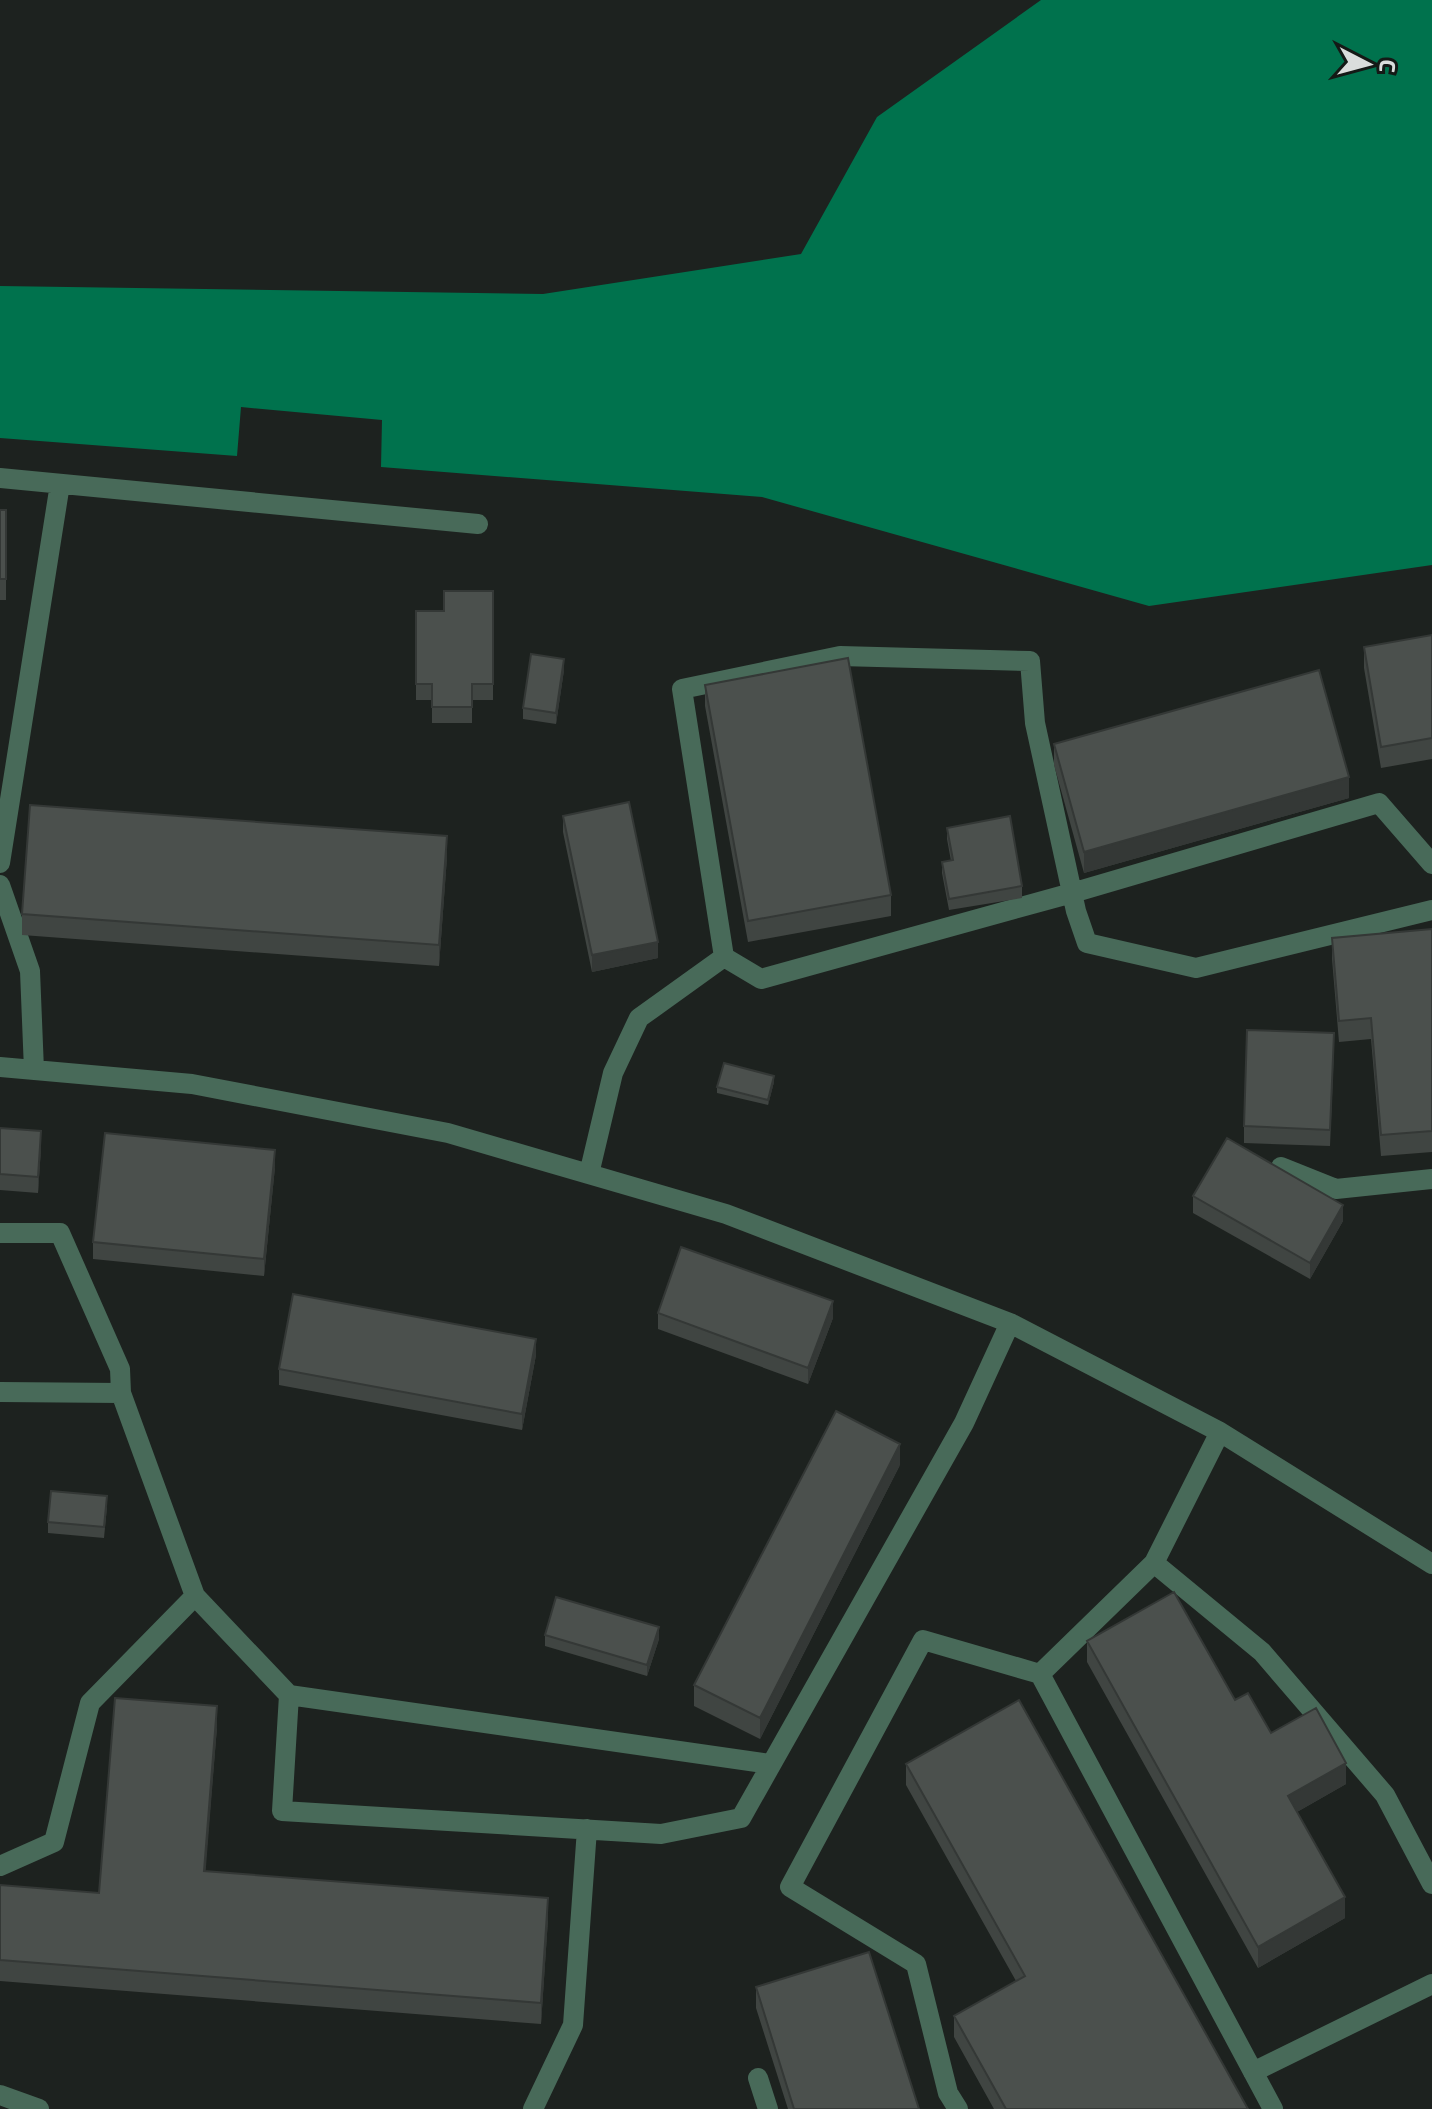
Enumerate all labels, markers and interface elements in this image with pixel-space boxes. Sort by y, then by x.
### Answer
north arrow [1328,24,1408,104]
text: С [1375,58,1402,74]

